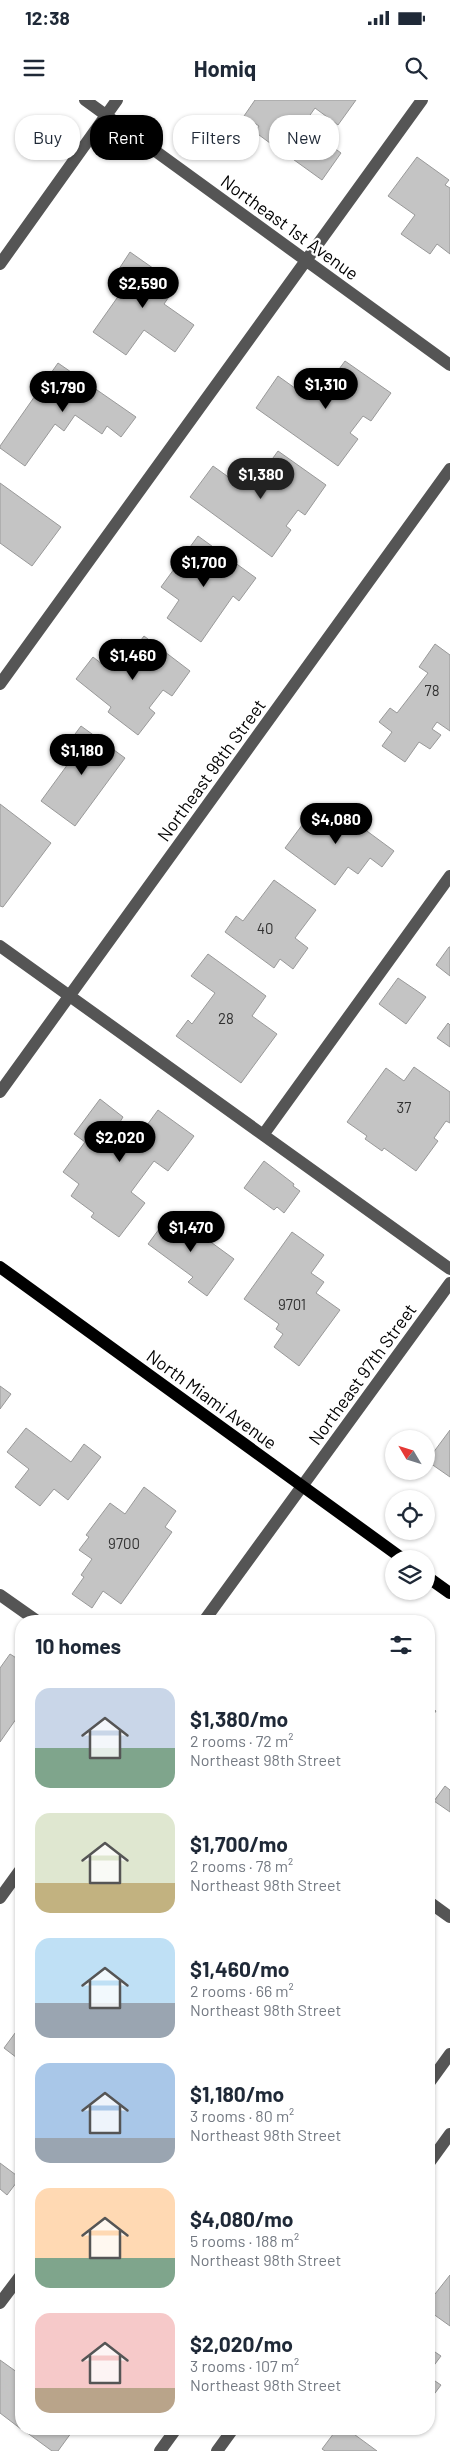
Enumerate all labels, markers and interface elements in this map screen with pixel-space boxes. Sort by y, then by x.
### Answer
text: 12:38 [25,6,70,29]
icon: menu [20,54,48,82]
icon: search [402,54,430,82]
text: Homiq [194,55,256,81]
chip: Buy [15,115,80,160]
chip: Rent [90,115,163,160]
chip: Filters [173,115,259,160]
chip: New [269,115,339,160]
street label: Northeast 1st Avenue [217,170,363,284]
pin: $2,590 [102,266,184,309]
text: $2,590 [119,273,167,292]
pin: $1,310 [285,368,367,410]
pin: $1,790 [22,370,104,413]
text: $1,310 [305,374,347,393]
text: $1,790 [41,377,85,396]
pin: $1,380 [220,458,302,500]
text: $1,380 [238,464,284,483]
pin: $1,700 [163,546,245,588]
text: $1,700 [181,552,227,571]
pin: $1,460 [92,638,174,681]
text: $1,460 [110,645,156,664]
house number: 78 [425,681,439,699]
street label: Northeast 98th Street [152,695,270,845]
pin: $1,180 [41,734,123,776]
text: $1,180 [61,740,103,759]
pin: $4,080 [295,802,377,845]
text: $4,080 [311,809,361,828]
house number: 40 [257,919,273,937]
house number: 28 [218,1009,234,1027]
house number: 37 [397,1098,411,1116]
pin: $2,020 [79,1120,161,1163]
text: $2,020 [95,1127,145,1146]
pin: $1,470 [150,1210,232,1253]
text: $1,470 [169,1217,213,1236]
house number: 9701 [278,1295,306,1313]
street label: Northeast 97th Street [303,1299,421,1449]
street label: North Miami Avenue [143,1344,281,1454]
north arrow [385,1430,435,1480]
map controls [385,1430,435,1600]
button: locate [385,1490,435,1540]
house number: 9700 [108,1534,140,1552]
button: layers [385,1550,435,1600]
icon: filters [387,1631,415,1659]
text: 10 homes [35,1633,121,1658]
text: $1,380/mo [190,1706,288,1731]
icon: home [75,1708,135,1768]
text: 2 rooms · 72 m² [190,1731,293,1750]
text: Northeast 98th Street [190,1750,341,1769]
text: $1,700/mo [190,1831,288,1856]
icon: home [75,1833,135,1893]
text: 2 rooms · 78 m² [190,1856,293,1875]
text: Northeast 98th Street [190,1875,341,1894]
text: $1,460/mo [190,1956,289,1981]
icon: home [75,1958,135,2018]
text: 2 rooms · 66 m² [190,1981,294,2000]
text: Northeast 98th Street [190,2000,341,2019]
text: $1,180/mo [190,2081,284,2106]
icon: home [75,2083,135,2143]
text: 3 rooms · 80 m² [190,2106,294,2125]
text: Northeast 98th Street [190,2125,341,2144]
text: $4,080/mo [190,2206,294,2231]
icon: home [75,2208,135,2268]
text: 5 rooms · 188 m² [190,2231,299,2250]
text: Northeast 98th Street [190,2250,341,2269]
text: $2,020/mo [190,2331,293,2356]
icon: home [75,2333,135,2393]
text: 3 rooms · 107 m² [190,2356,299,2375]
text: Northeast 98th Street [190,2375,341,2394]

